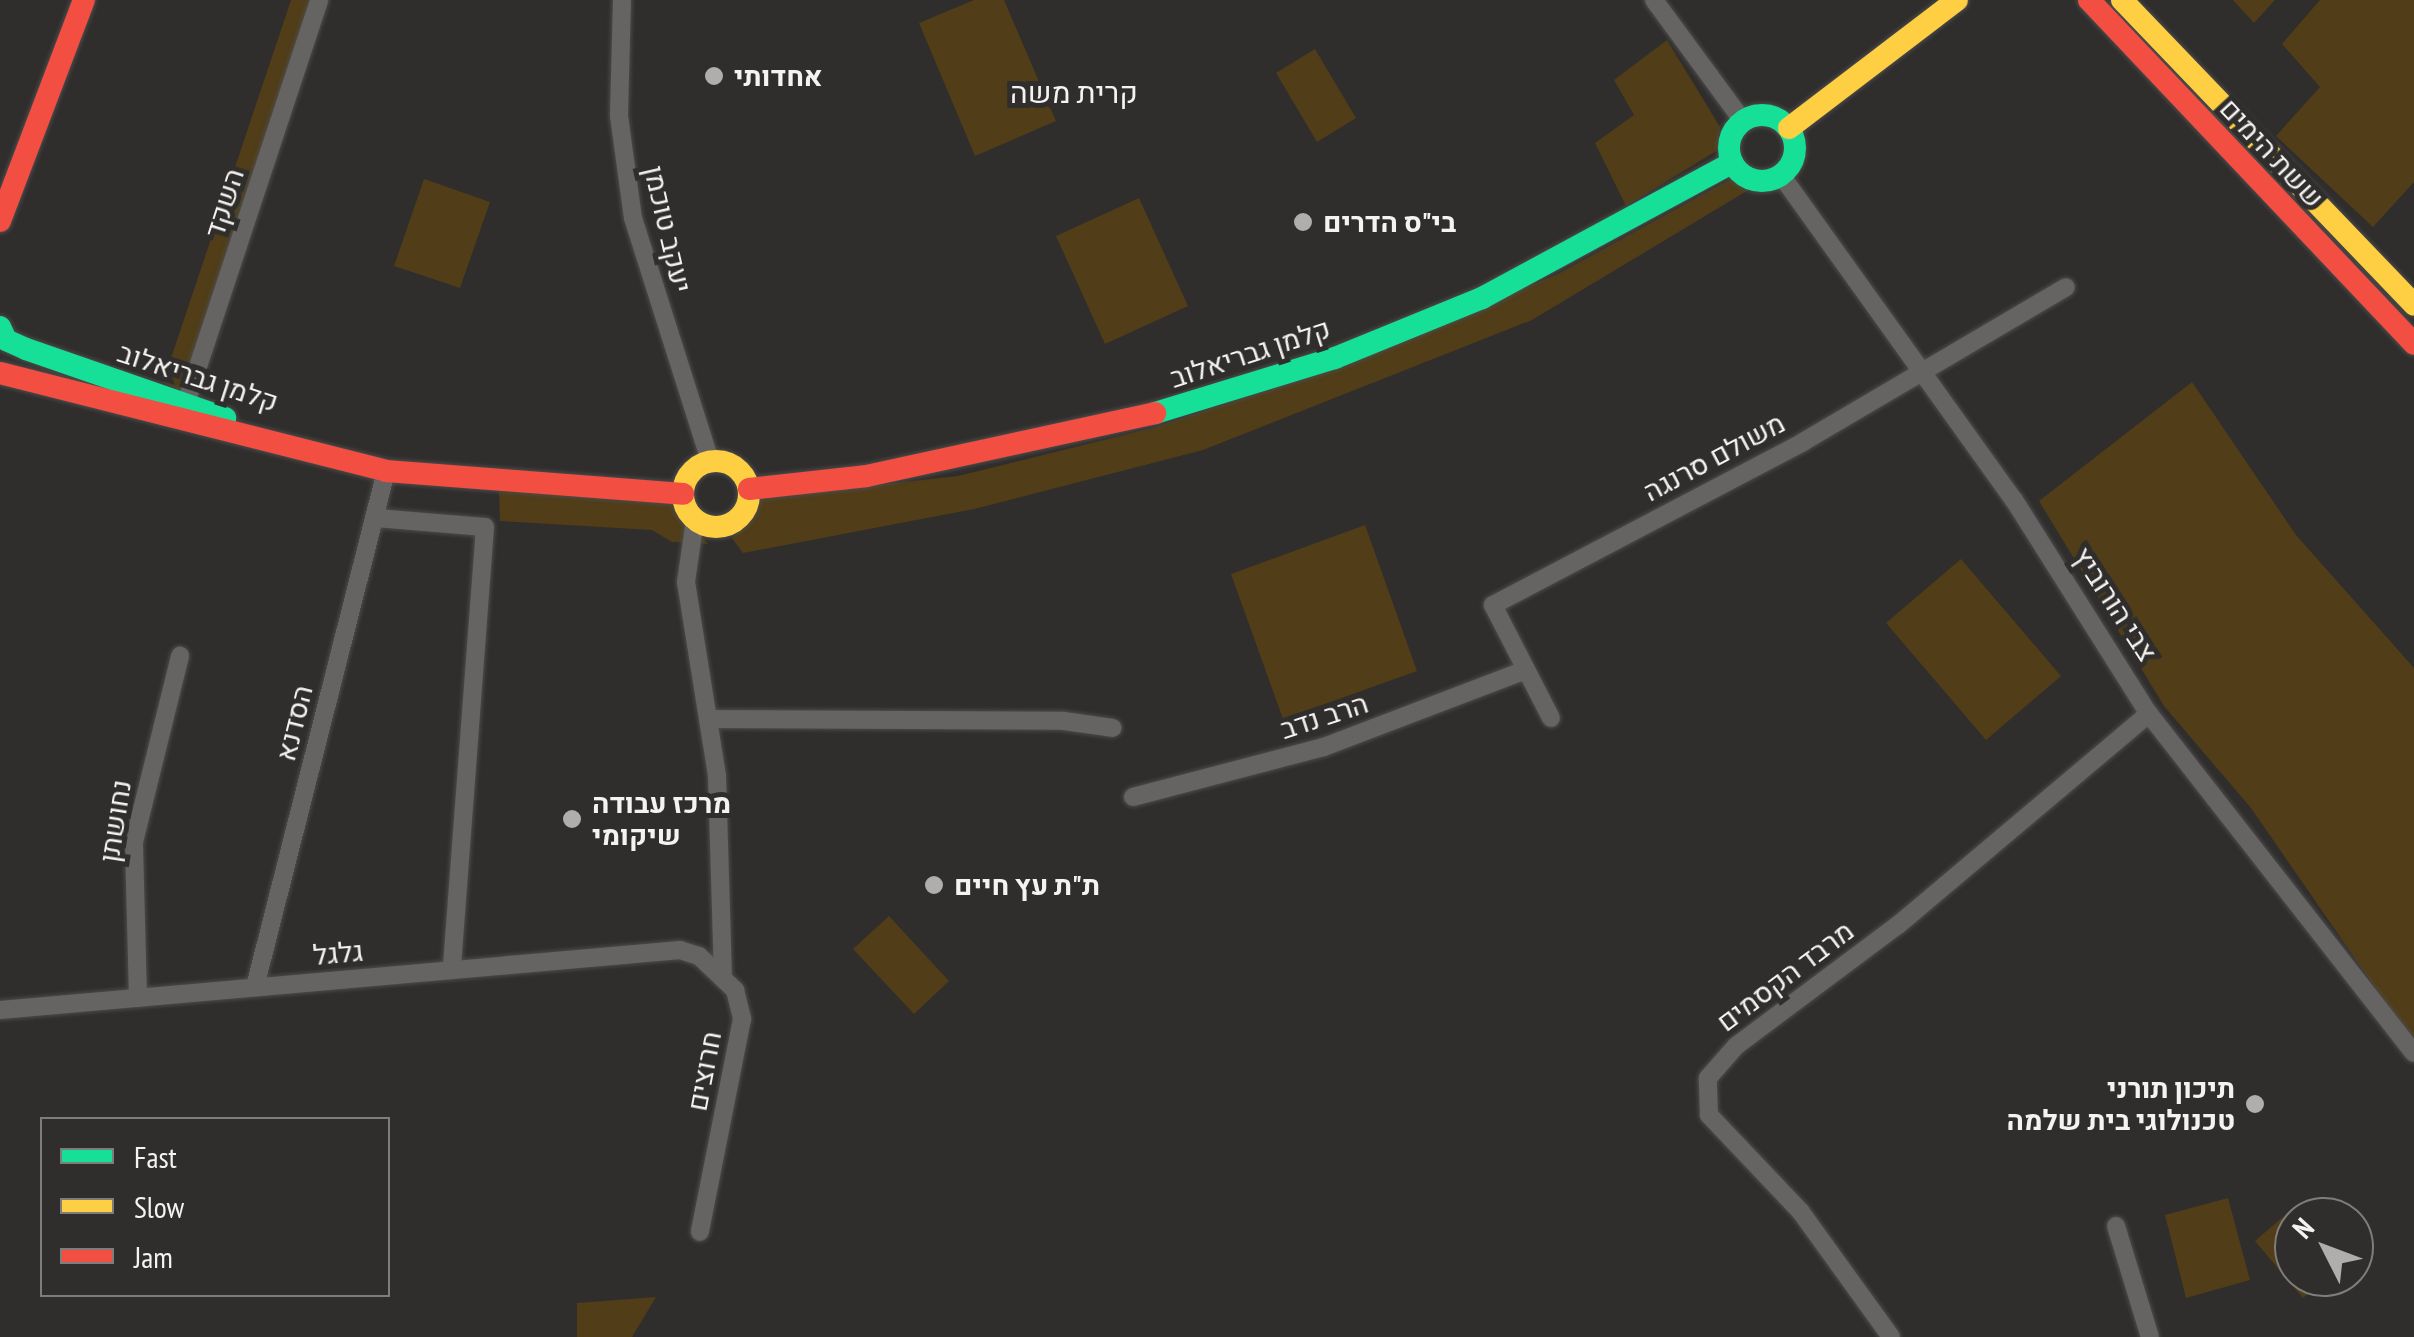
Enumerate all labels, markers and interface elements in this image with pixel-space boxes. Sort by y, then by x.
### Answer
place label: אחדותי [734,59,823,93]
marker: אחדותי [703,65,725,87]
district label: קרית משה [1010,74,1138,110]
street label: ששת הימים [2213,92,2331,214]
street label: יעקב טוכמן [637,162,699,296]
street label: השקד [197,164,251,242]
place label: בי"ס הדרים [1323,205,1456,239]
marker: בי"ס הדרים [1292,211,1314,233]
street label: קלמן גבריאלוב [1166,311,1334,395]
street label: קלמן גבריאלוב [114,335,282,419]
street label: משולם סרנגה [1638,406,1790,508]
street label: צבי הורוביץ [2066,541,2164,667]
street label: הסדנא [268,682,320,764]
street label: הרב נדב [1276,686,1372,746]
street label: נחושתן [92,777,138,865]
place label: מרכז עבודה שיקומי [592,786,731,852]
marker: מרכז עבודה שיקומי [561,808,583,830]
place label: ת"ת עץ חיים [954,868,1100,902]
marker: ת"ת עץ חיים [923,874,945,896]
street label: מרבד הקסמים [1710,914,1860,1038]
street label: גלגל [311,934,365,972]
street label: חרוצים [680,1028,728,1114]
place label: תיכון תורני טכנולוגי בית שלמה [2007,1071,2235,1137]
marker: תיכון תורני טכנולוגי בית שלמה [2244,1093,2266,1115]
legend [40,1117,390,1297]
text: Fast [134,1137,177,1176]
text: Slow [134,1187,184,1226]
north arrow [2274,1197,2374,1297]
text: N [2284,1210,2322,1246]
text: Jam [134,1237,173,1276]

